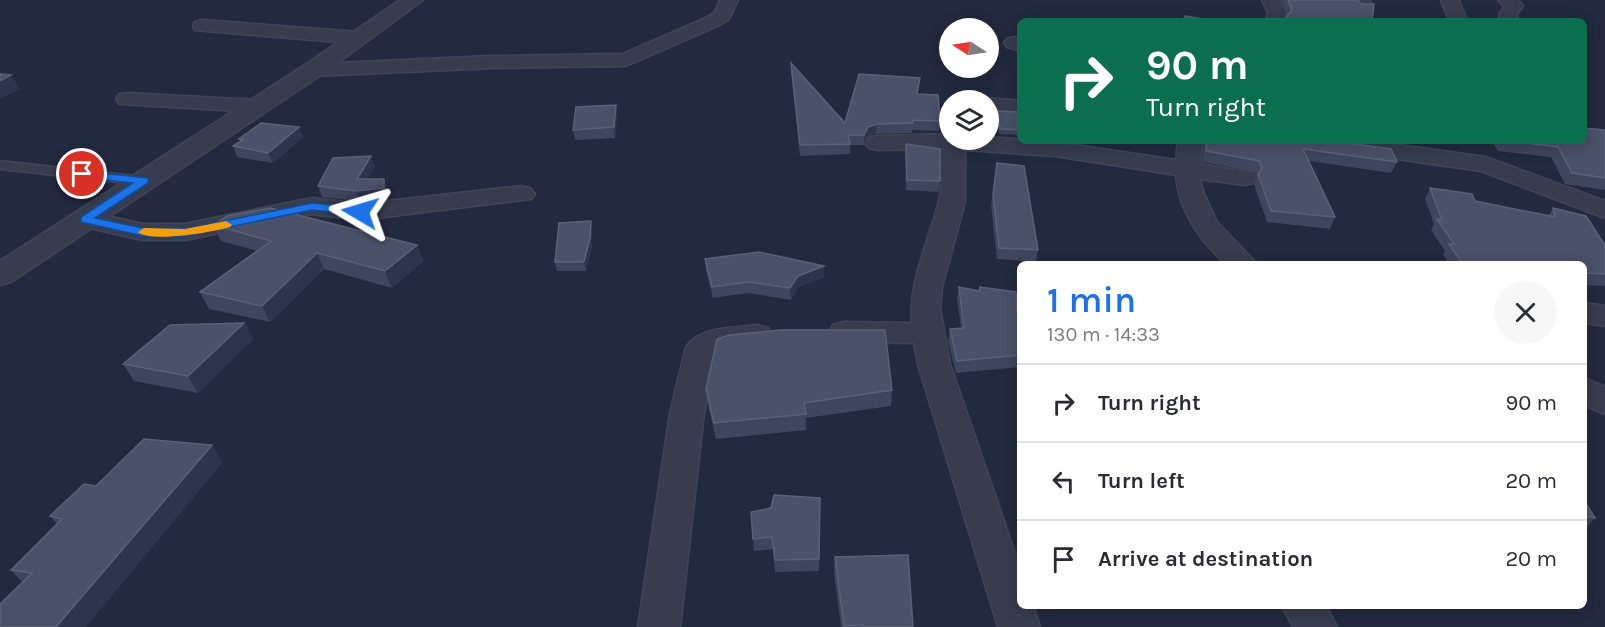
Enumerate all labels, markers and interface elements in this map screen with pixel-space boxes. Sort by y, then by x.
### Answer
north arrow [939,18,999,78]
map controls [939,18,999,150]
text: 90 m [1146,40,1249,90]
icon: right [1047,42,1125,120]
button: layers [939,90,999,150]
text: Turn right [1146,91,1266,123]
pin [56,148,107,199]
icon: arrive [65,157,98,190]
position arrow [328,180,392,244]
text: 1 min [1047,279,1136,321]
button: close [1494,281,1557,344]
text: 130 m · 14:33 [1047,323,1160,346]
icon: right [1047,387,1080,420]
text: Turn right [1098,390,1201,416]
text: 90 m [1505,390,1557,416]
icon: left [1047,465,1080,498]
text: Turn left [1098,468,1185,494]
text: 20 m [1505,468,1557,494]
icon: arrive [1047,543,1080,576]
text: Arrive at destination [1098,546,1313,572]
text: 20 m [1505,546,1557,572]

